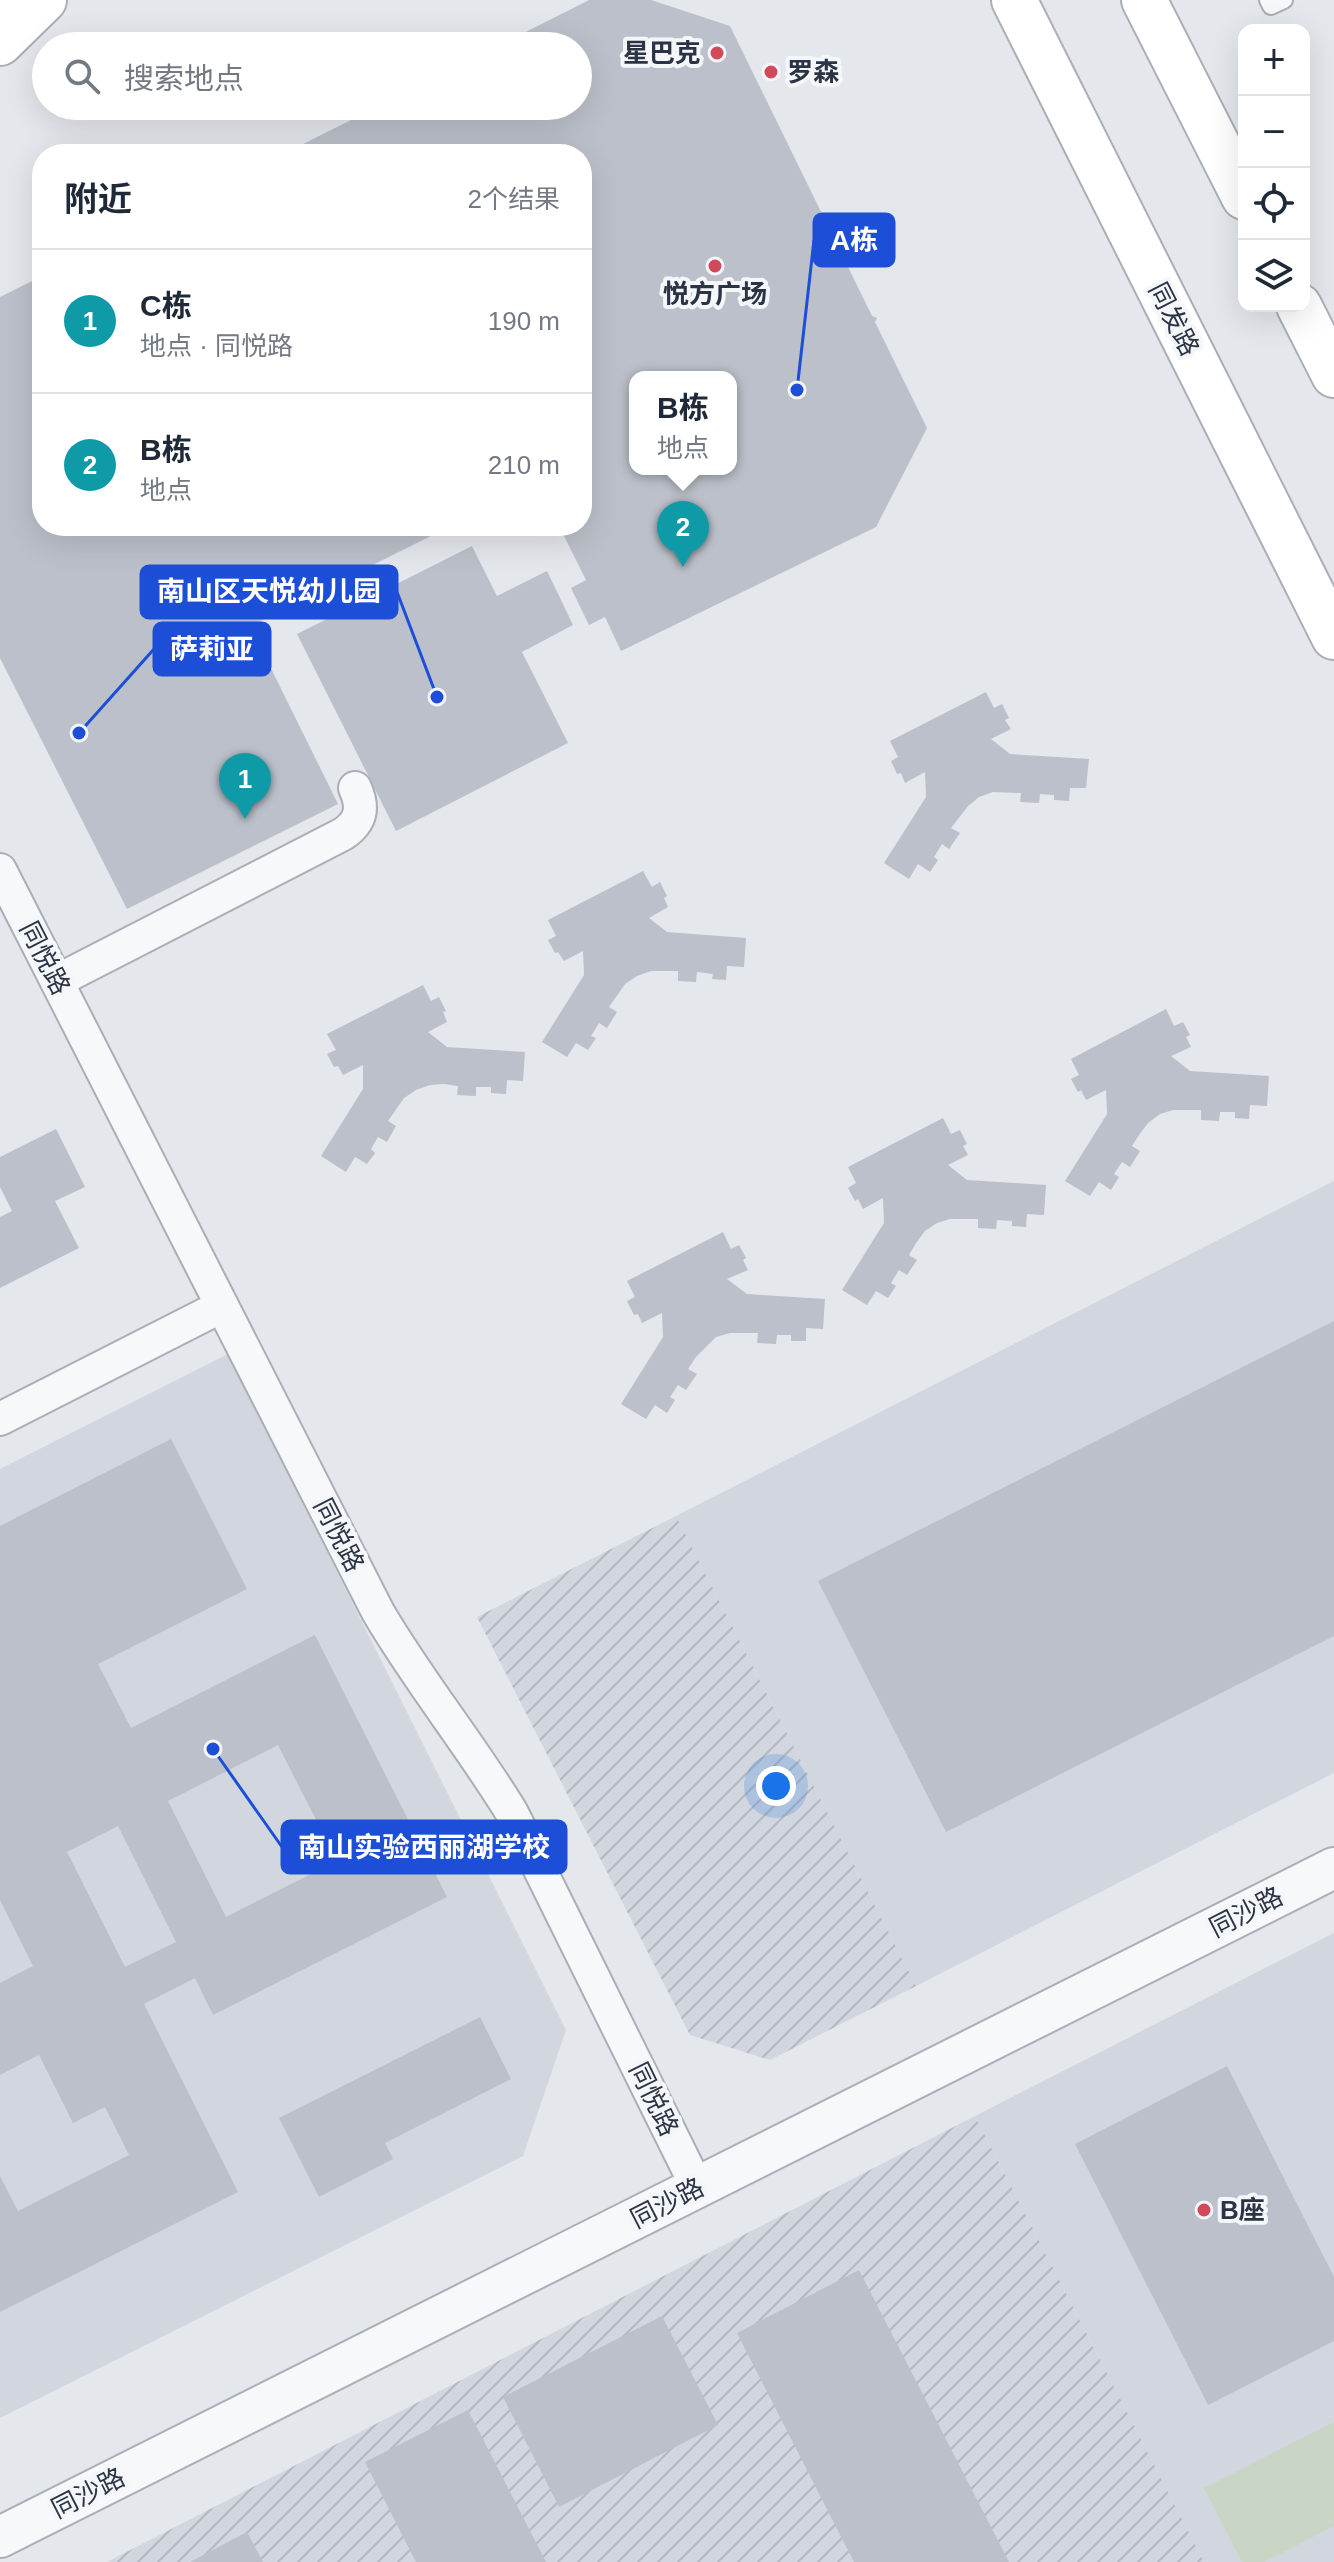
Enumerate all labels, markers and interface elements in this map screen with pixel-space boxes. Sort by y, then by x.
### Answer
map controls [1238,24,1310,312]
button: + [1238,24,1310,96]
search box [32,32,592,120]
place label: 星巴克 [623,38,701,68]
marker: 星巴克 [708,44,726,62]
icon: search [60,54,104,98]
place label: 罗森 [787,57,839,87]
text: 搜索地点 [124,62,244,95]
marker: 罗森 [762,63,780,81]
button: − [1238,96,1310,168]
button: locate [1238,168,1310,240]
text: 附近 [64,180,132,218]
text: 2个结果 [468,184,560,214]
callout: A栋 [814,214,894,266]
text: A栋 [830,225,878,256]
button: layers [1238,240,1310,312]
marker: 悦方广场 [706,257,724,275]
street label: 同发路 [1143,277,1205,361]
place label: 悦方广场 [663,279,767,309]
text: C栋 [140,289,192,322]
text: 1 [83,306,97,336]
text: 190 m [488,306,560,336]
text: 地点 · 同悦路 [140,331,293,361]
popup [629,371,737,475]
text: B栋 [657,391,709,424]
text: B栋 [140,433,192,466]
text: 地点 [657,433,709,463]
text: 2 [83,450,97,480]
text: 210 m [488,450,560,480]
text: 地点 [140,475,192,505]
pin: 2 [657,501,709,567]
callout: 南山区天悦幼儿园 [141,566,397,618]
text: 南山区天悦幼儿园 [157,576,381,607]
callout: 萨莉亚 [154,623,270,675]
text: 萨莉亚 [170,634,254,665]
pin: 1 [219,753,271,819]
street label: 同悦路 [14,916,76,1000]
street label: 同悦路 [308,1493,370,1577]
your location [756,1766,796,1806]
callout: 南山实验西丽湖学校 [282,1821,566,1873]
text: 南山实验西丽湖学校 [298,1832,550,1863]
street label: 同沙路 [1204,1881,1288,1943]
street label: 同悦路 [623,2057,685,2141]
street label: 同沙路 [625,2172,709,2234]
place label: B座 [1220,2195,1265,2225]
marker: B座 [1195,2201,1213,2219]
street label: 同沙路 [46,2462,130,2524]

